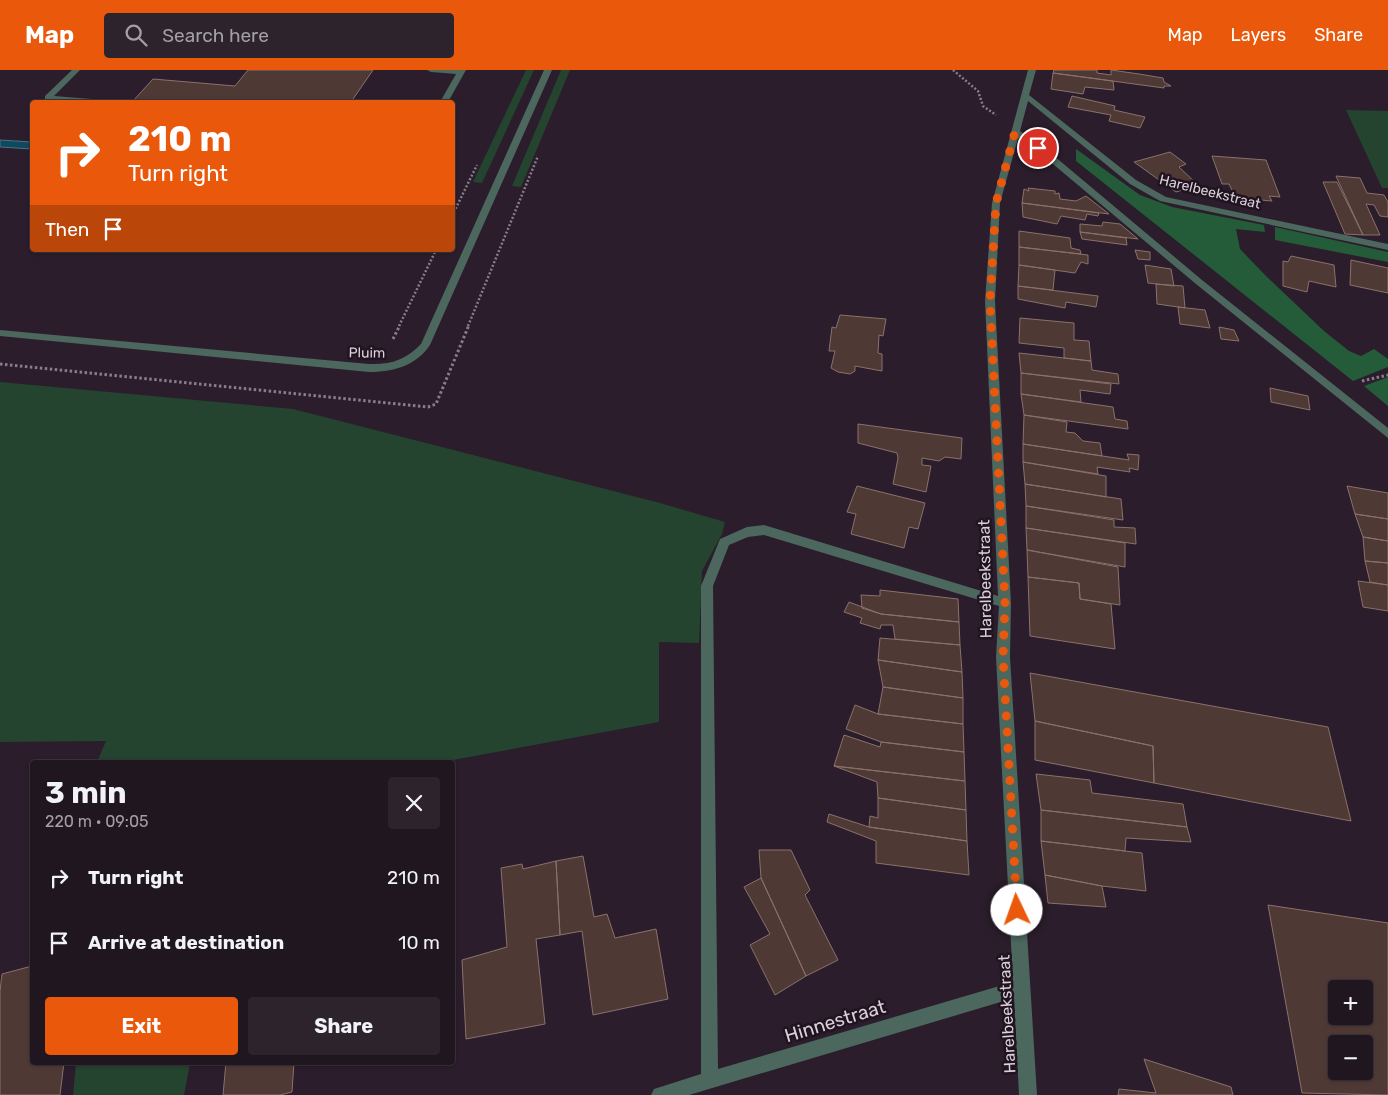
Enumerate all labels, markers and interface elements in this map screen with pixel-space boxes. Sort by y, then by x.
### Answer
search box [104,13,454,58]
text: Map [25,21,74,49]
icon: search [122,21,150,49]
text: Search here [162,24,269,47]
text: Map [1168,24,1203,46]
text: Layers [1231,24,1286,46]
text: Share [1314,24,1363,46]
text: 210 m [128,118,231,160]
icon: right [45,120,110,185]
pin [1017,127,1059,169]
icon: arrive [1024,134,1052,162]
text: Turn right [128,160,228,187]
street label: Harelbeekstraat [1158,171,1263,213]
icon: arrive [99,215,127,243]
text: Then [45,218,89,241]
street label: Pluim [349,344,385,362]
street label: Harelbeekstraat [974,519,996,639]
text: 3 min [45,775,127,811]
button: close [388,777,440,829]
text: 220 m · 09:05 [45,812,149,831]
icon: right [45,864,73,892]
text: Turn right [88,866,183,889]
text: 210 m [387,866,440,889]
position arrow [990,883,1042,935]
icon: arrive [45,929,73,957]
text: Arrive at destination [88,931,284,954]
text: 10 m [398,931,440,954]
street label: Harelbeekstraat [994,954,1020,1074]
map controls [1328,980,1373,1080]
button: + [1328,980,1373,1025]
street label: Hinnestraat [782,995,889,1047]
button: Exit [45,997,238,1055]
button: Share [248,997,440,1055]
button: − [1328,1035,1373,1080]

